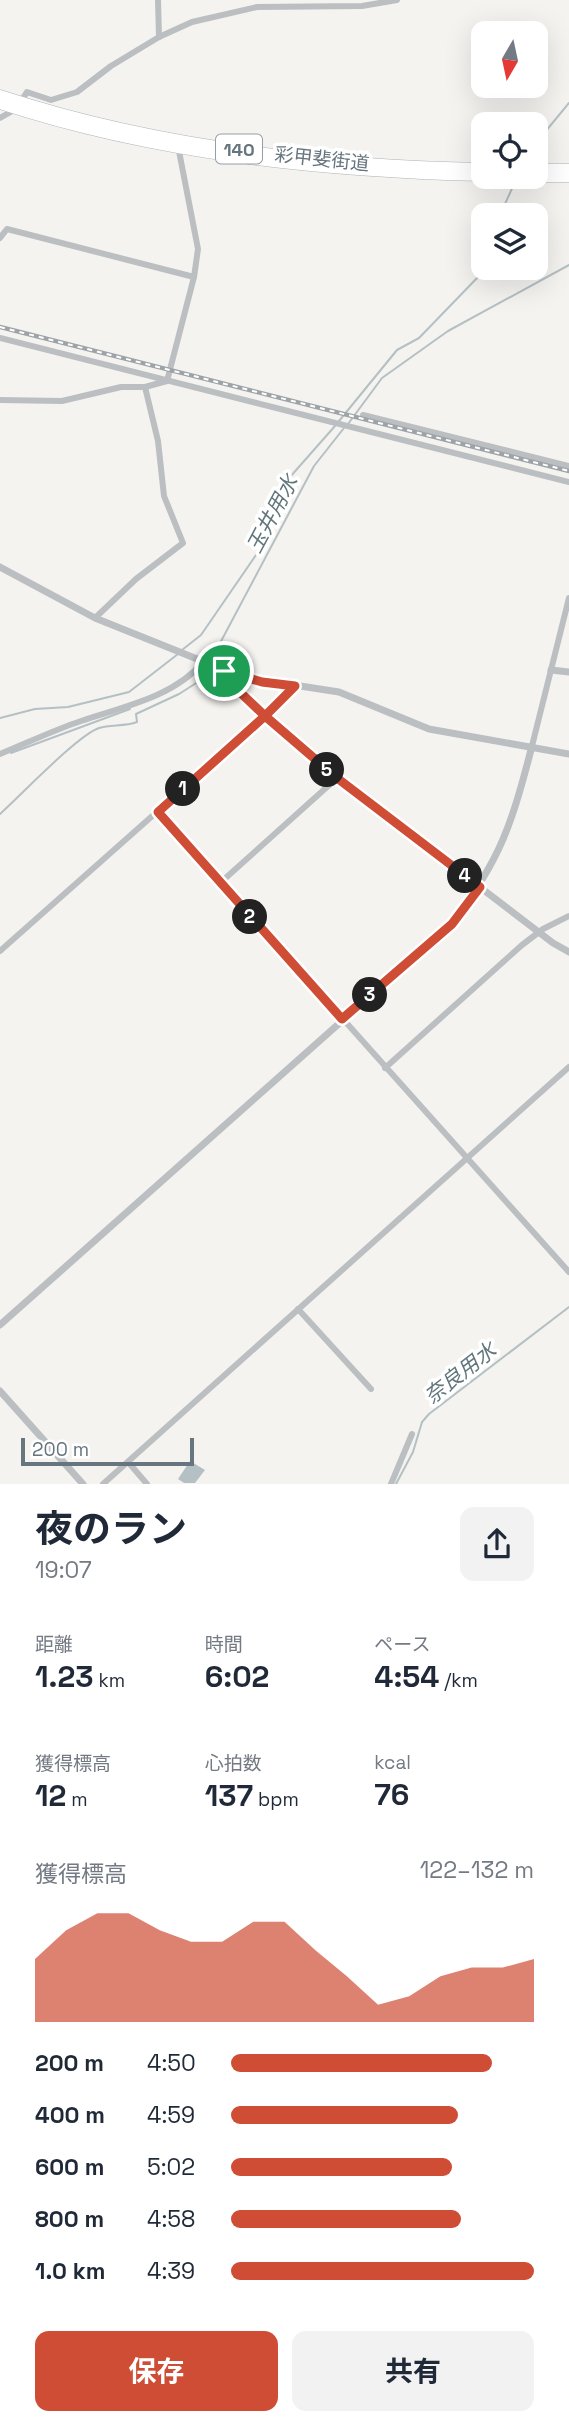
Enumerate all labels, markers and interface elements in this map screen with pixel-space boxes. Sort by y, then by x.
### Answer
north arrow [471,21,548,98]
map controls [471,21,548,280]
button: locate [471,112,548,189]
road number: 140 [216,134,262,164]
street label: 彩甲斐街道 [273,142,371,176]
button: layers [471,203,548,280]
water label: 玉井用水 [240,469,305,557]
pin [194,641,254,701]
icon: arrive [205,652,243,690]
pin: 5 [310,752,344,788]
text: 5 [321,757,332,782]
pin: 1 [166,772,200,806]
text: 1 [178,776,187,801]
pin: 4 [448,858,482,894]
text: 4 [458,863,471,888]
pin: 2 [232,900,268,934]
text: 2 [244,904,255,929]
pin: 3 [352,978,388,1012]
text: 3 [364,982,375,1007]
water label: 奈良用水 [419,1335,503,1409]
scale bar [21,1434,194,1466]
text: 200 m [32,1437,89,1462]
text: 夜のラン [35,1505,187,1553]
button: share [460,1507,534,1581]
text: 19:07 [35,1555,92,1585]
text: 距離 [35,1632,73,1657]
text: 時間 [205,1632,243,1657]
text: ペース [374,1632,430,1657]
text: 1.23 [35,1657,94,1696]
text: 6:02 [205,1657,269,1696]
text: 4:54 [374,1657,439,1696]
text: km [94,1668,125,1693]
text: /km [439,1668,478,1693]
text: kcal [374,1750,411,1775]
text: 獲得標高 [35,1751,111,1776]
text: 心拍数 [205,1751,262,1776]
text: 76 [374,1775,409,1814]
text: 12 [35,1776,66,1815]
text: 137 [205,1776,253,1815]
text: m [66,1787,88,1812]
text: bpm [253,1787,299,1812]
text: 122–132 m [420,1855,534,1885]
text: 獲得標高 [35,1859,127,1889]
text: 200 m [35,2048,104,2078]
text: 4:50 [147,2048,196,2078]
text: 400 m [35,2100,105,2130]
text: 4:59 [147,2100,195,2130]
text: 600 m [35,2152,105,2182]
text: 5:02 [147,2152,195,2182]
text: 800 m [35,2204,104,2234]
text: 4:58 [147,2204,195,2234]
text: 1.0 km [35,2256,105,2286]
text: 4:39 [147,2256,195,2286]
button: 保存 [35,2331,278,2411]
button: 共有 [292,2331,534,2411]

